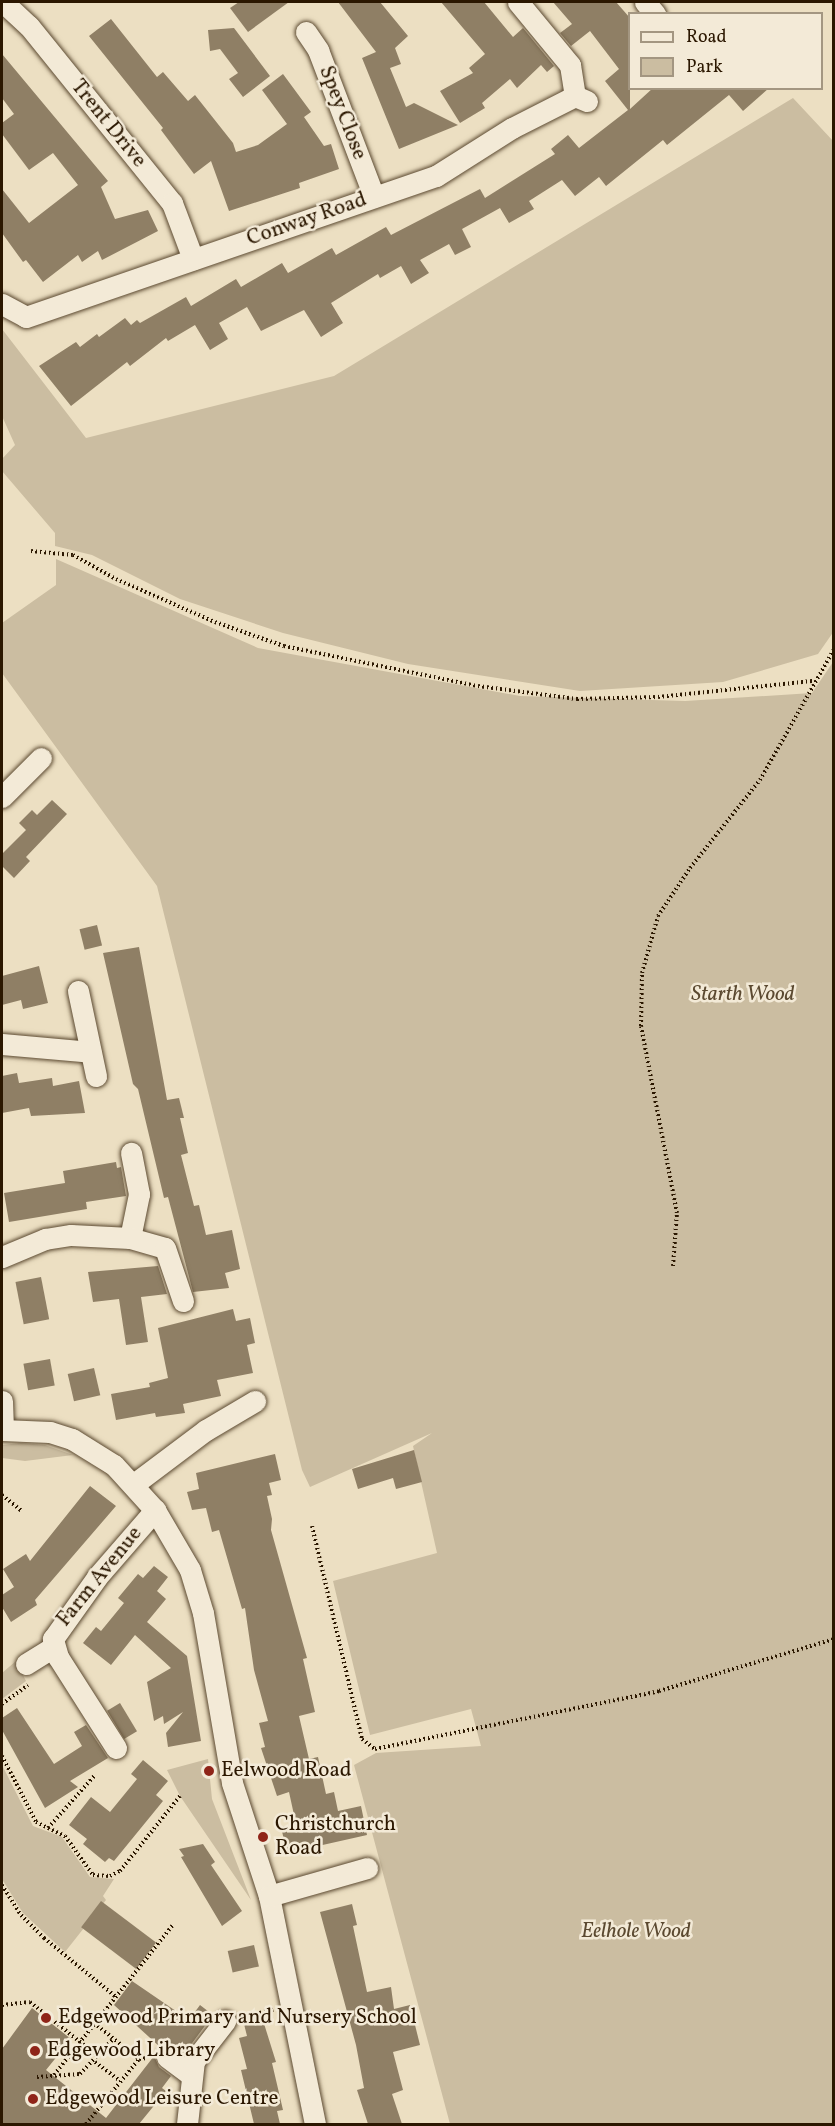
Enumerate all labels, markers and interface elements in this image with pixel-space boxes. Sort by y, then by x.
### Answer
legend [628,12,823,90]
text: Road [686,25,727,50]
text: Park [686,55,723,80]
street label: Spey Close [312,62,372,164]
street label: Trent Drive [65,75,151,173]
street label: Conway Road [243,188,371,252]
park label: Starth Wood [691,982,795,1008]
street label: Farm Avenue [52,1522,148,1632]
place label: Eelwood Road [221,1758,352,1784]
marker: Eelwood Road [202,1764,216,1778]
place label: Christchurch Road [275,1812,396,1862]
marker: Christchurch Road [256,1830,270,1844]
park label: Eelhole Wood [581,1919,691,1945]
place label: Edgewood Primary and Nursery School [58,2005,418,2031]
marker: Edgewood Primary and Nursery School [39,2011,53,2025]
place label: Edgewood Library [47,2038,215,2064]
marker: Edgewood Library [28,2044,42,2058]
place label: Edgewood Leisure Centre [45,2086,279,2112]
marker: Edgewood Leisure Centre [26,2092,40,2106]

